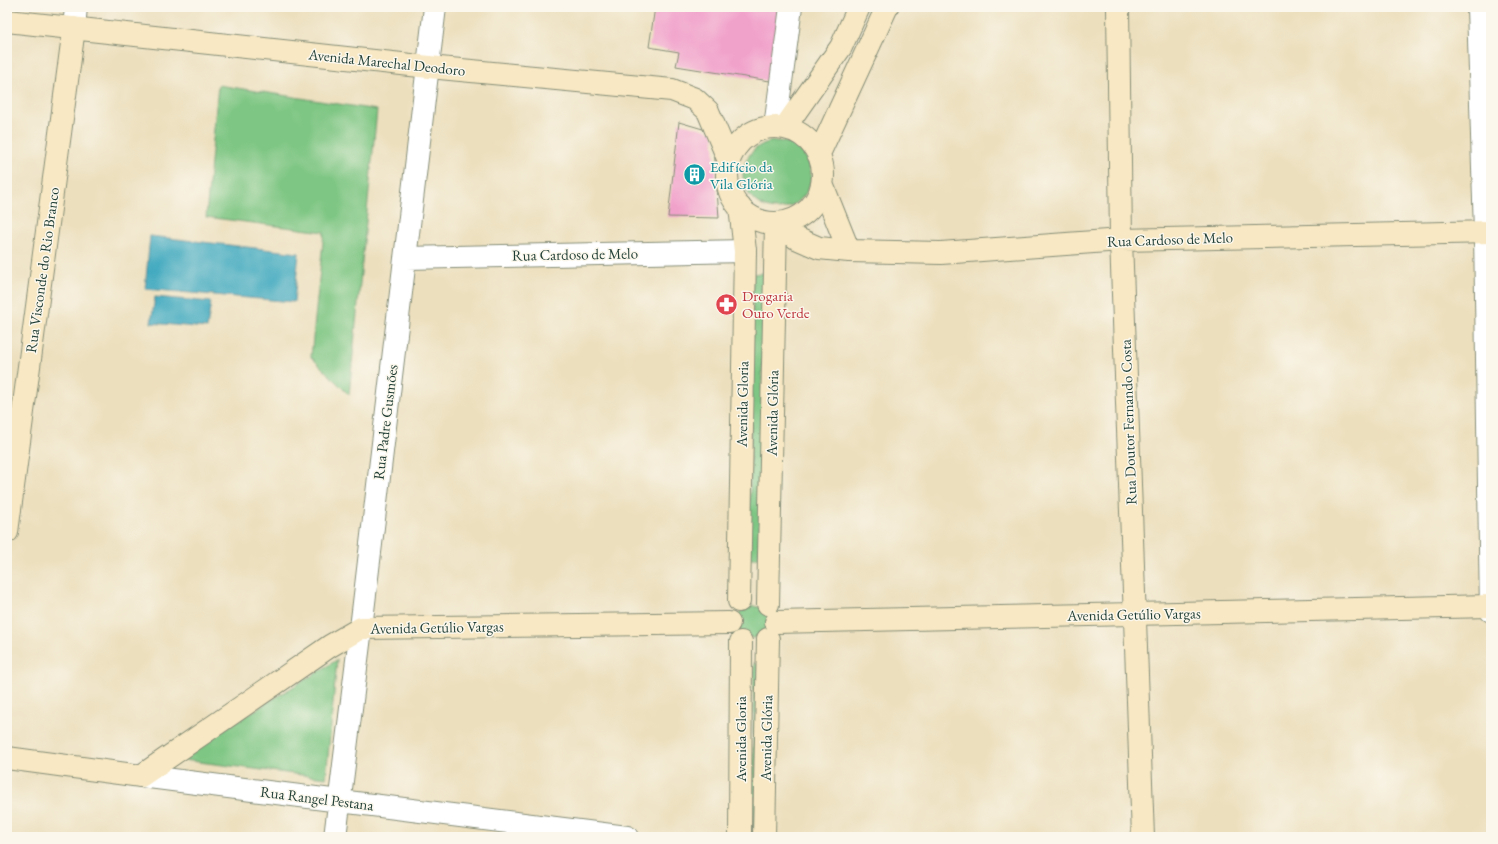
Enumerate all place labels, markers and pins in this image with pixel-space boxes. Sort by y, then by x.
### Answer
place label: Edifício da Vila Glória [710,157,773,193]
building icon: Edifício da Vila Glória [681,162,707,188]
place label: Drogaria Ouro Verde [742,286,810,322]
pharmacy icon: Drogaria Ouro Verde [714,291,740,317]

